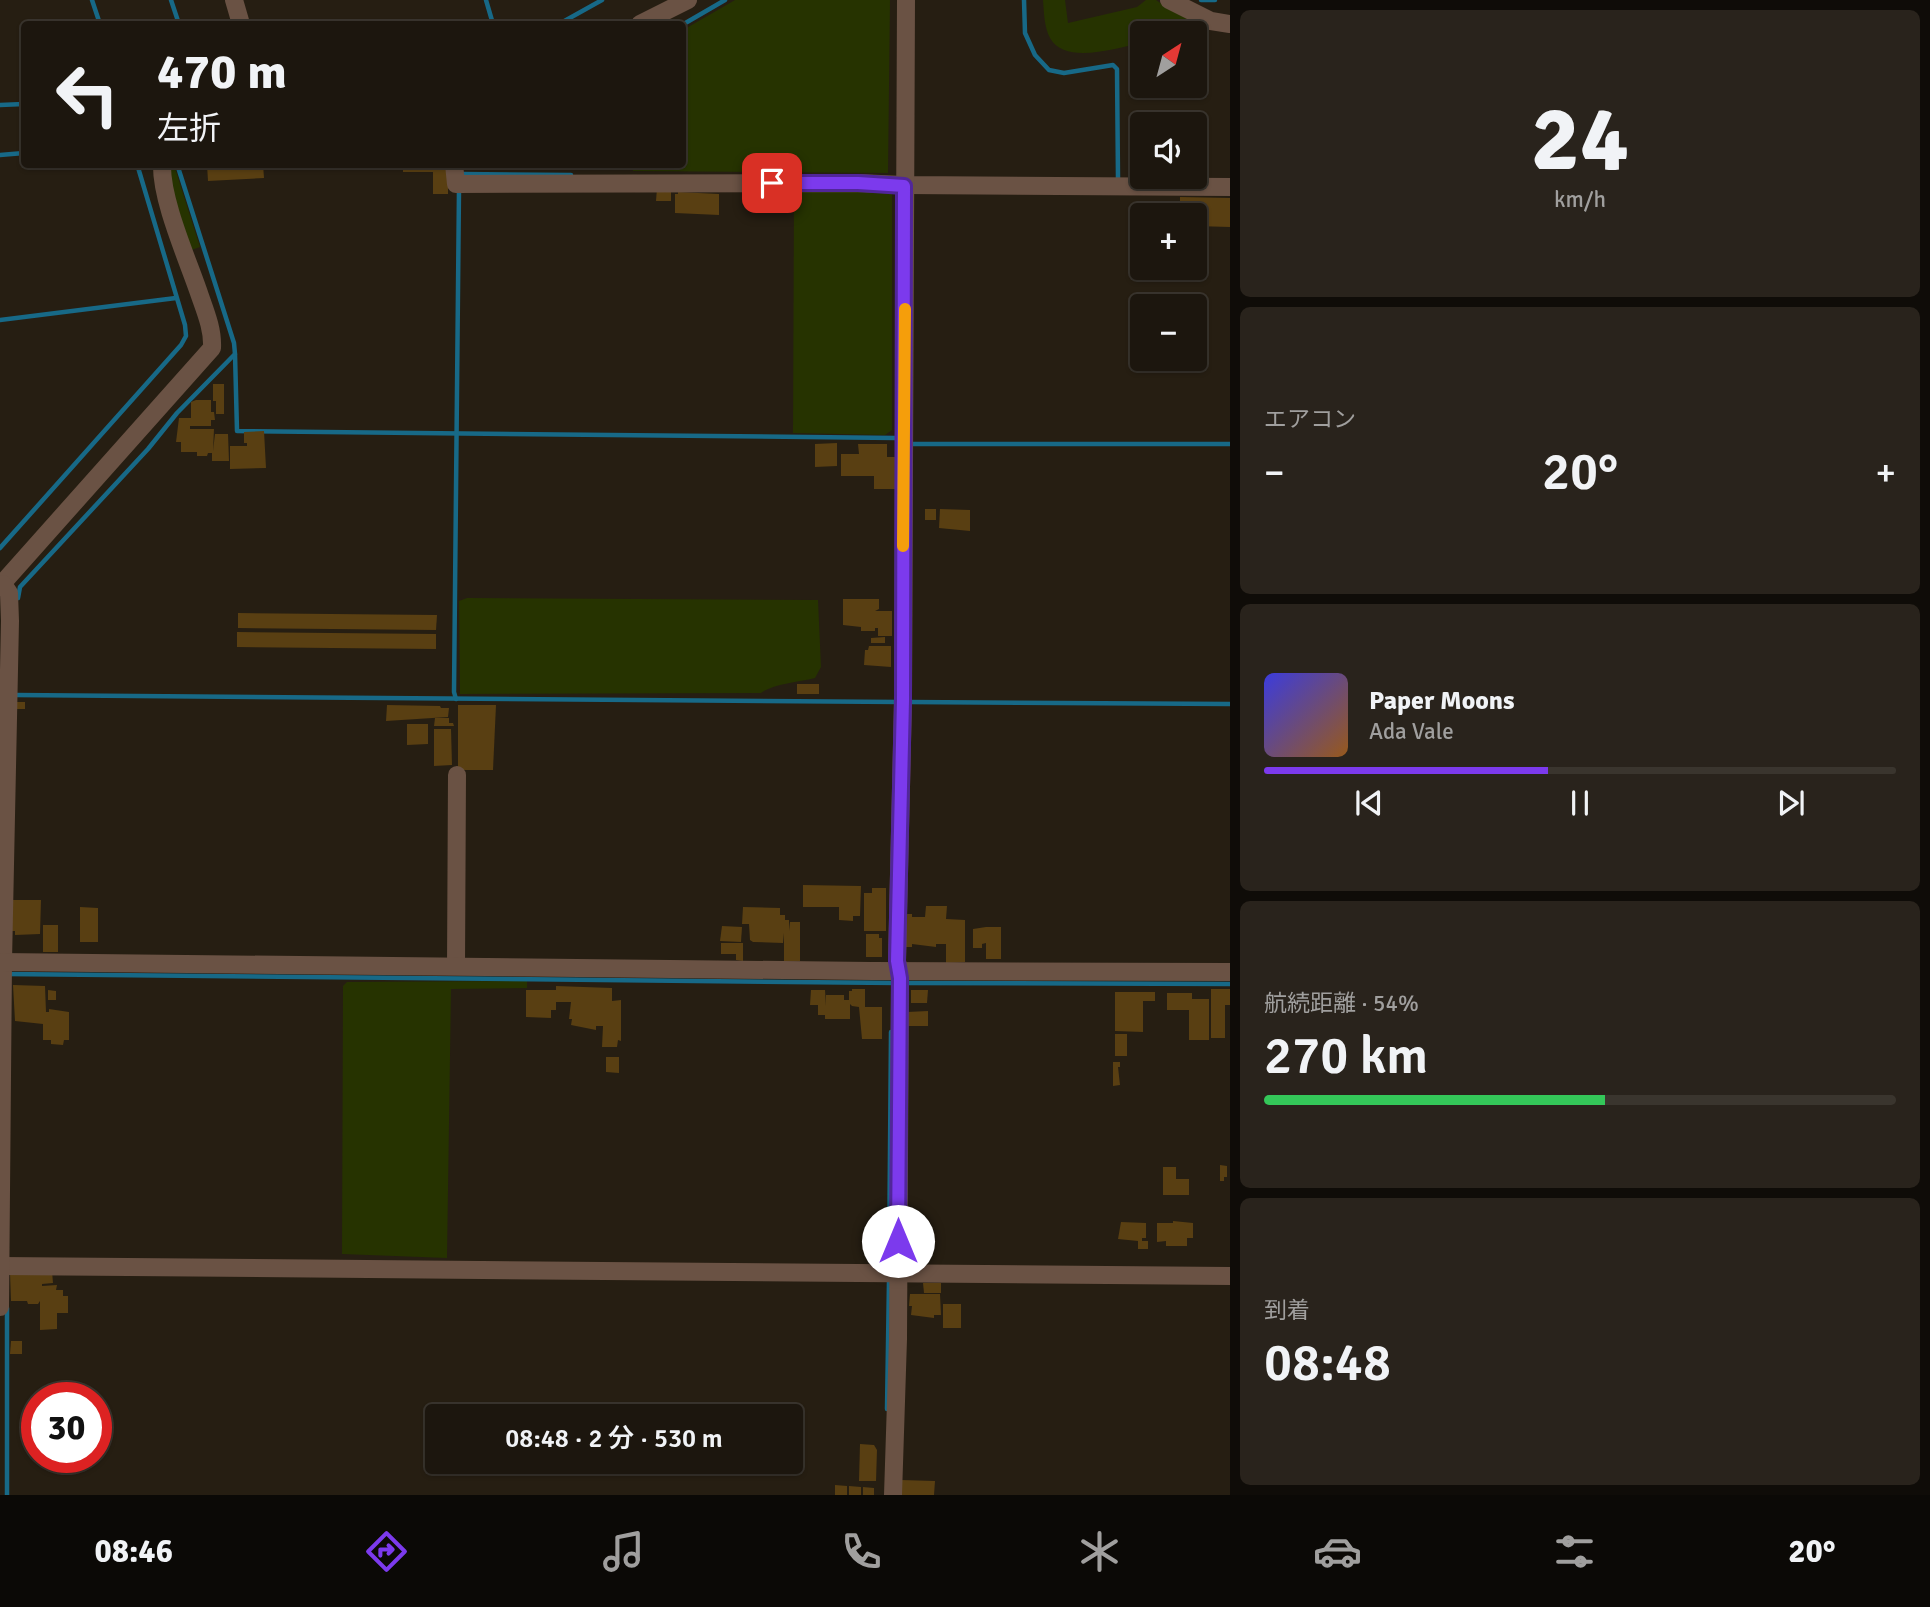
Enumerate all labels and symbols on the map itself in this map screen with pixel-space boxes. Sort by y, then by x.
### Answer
north arrow [1130,21,1208,98]
pin [742,153,802,213]
position arrow [861,1204,935,1278]
speed limit sign: 30 [21,1382,112,1473]

